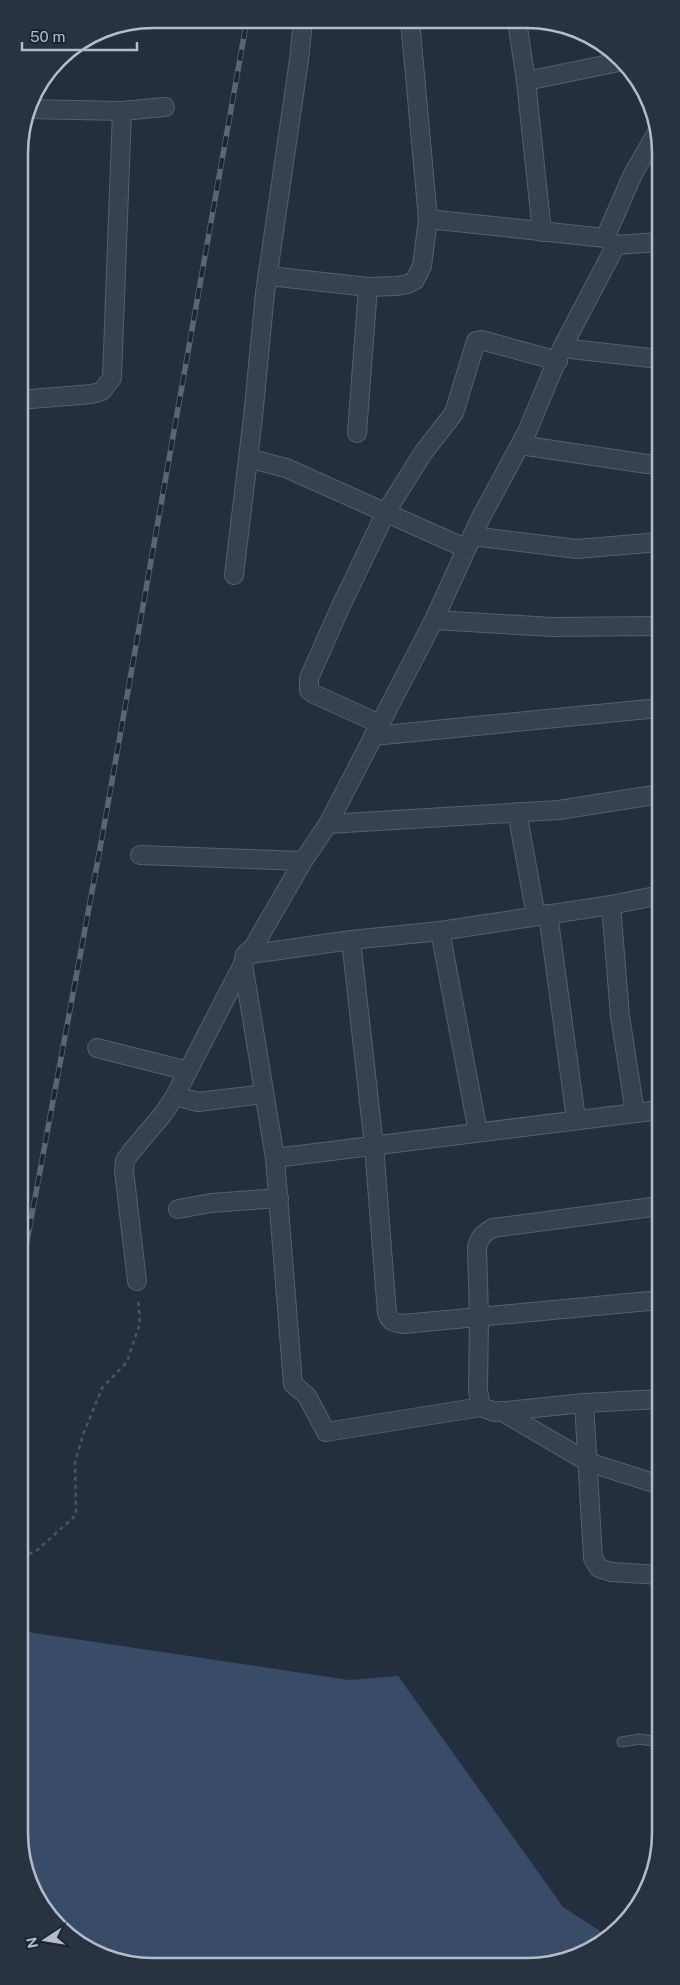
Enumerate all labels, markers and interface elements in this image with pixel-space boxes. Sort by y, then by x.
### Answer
scale bar [22,20,138,52]
text: 50 m [30,28,65,45]
north arrow [20,1915,70,1965]
text: N [23,1936,41,1950]

